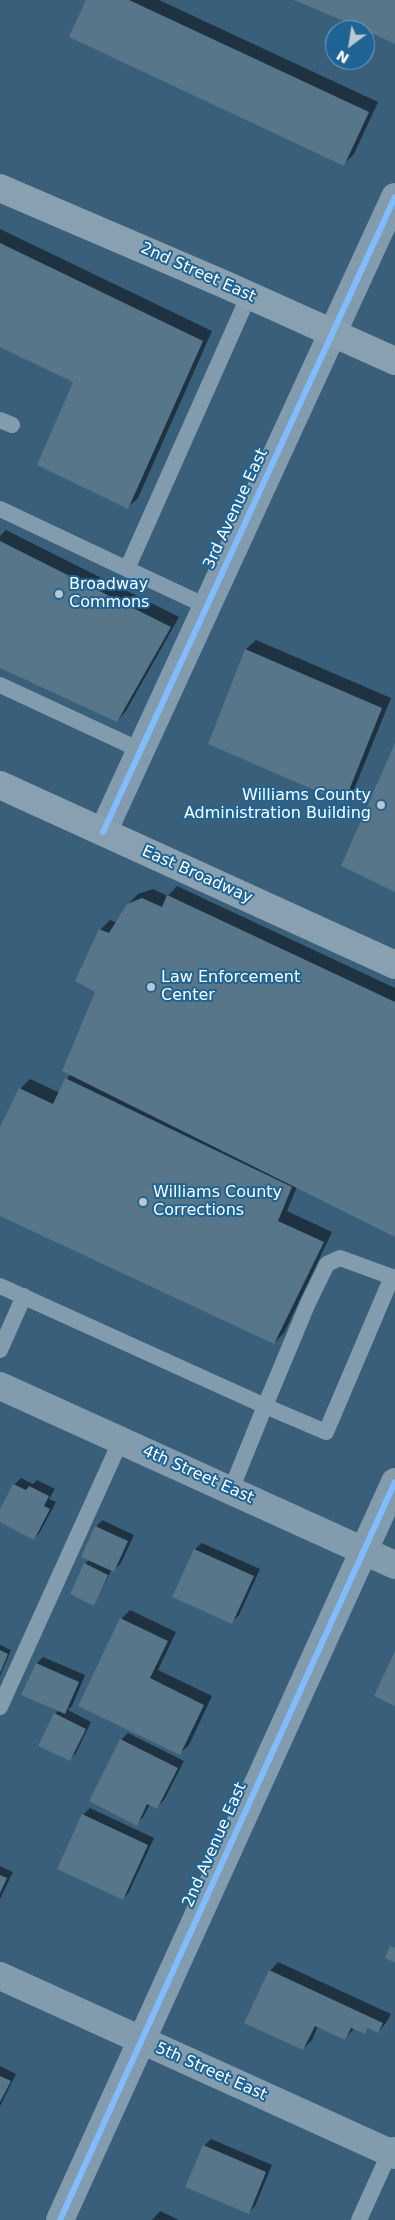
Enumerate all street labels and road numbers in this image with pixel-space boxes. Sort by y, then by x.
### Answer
street label: 2nd Street East [138,239,258,307]
street label: 3rd Avenue East [200,446,272,572]
street label: East Broadway [139,842,255,908]
street label: 4th Street East [139,1442,257,1508]
street label: 2nd Avenue East [179,1780,251,1910]
street label: 5th Street East [152,2039,270,2105]

